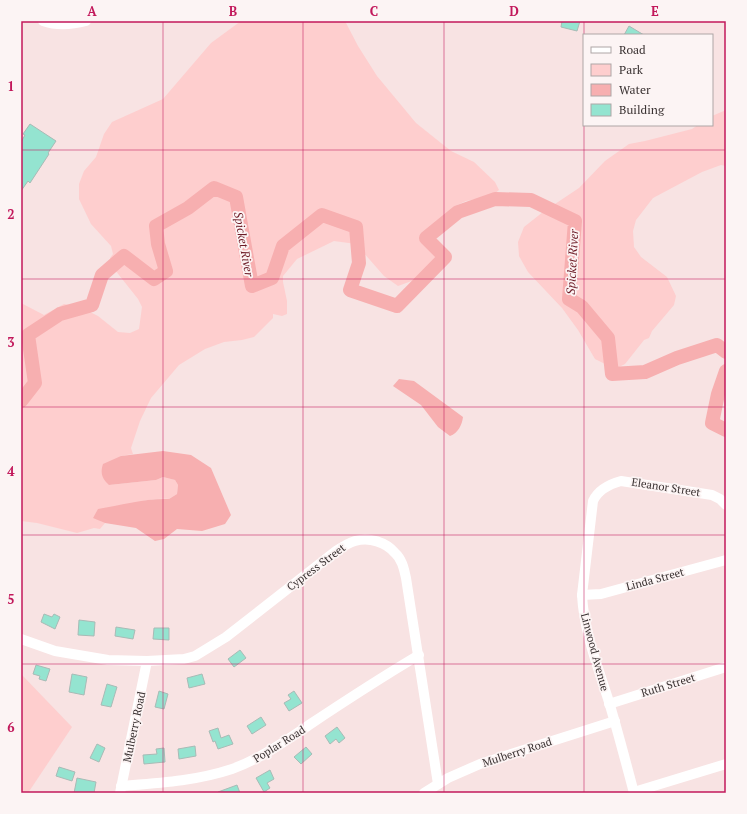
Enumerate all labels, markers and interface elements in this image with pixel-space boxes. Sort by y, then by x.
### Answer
text: A [87,2,97,20]
text: B [229,2,237,20]
text: C [370,2,378,20]
text: D [509,2,519,20]
text: E [651,2,659,20]
legend [583,34,713,126]
text: Road [619,42,646,57]
text: Park [619,62,644,77]
text: 1 [7,77,15,95]
text: Water [619,82,651,97]
text: Building [619,102,665,117]
text: 2 [7,205,15,223]
water label: Spicket River [231,210,257,279]
water label: Spicket River [563,228,581,295]
text: 3 [7,333,15,351]
text: 4 [7,462,15,480]
street label: Eleanor Street [630,475,702,499]
street label: Cypress Street [284,540,348,594]
street label: Linda Street [624,565,686,593]
text: 5 [7,590,15,608]
street label: Linwood Avenue [578,611,612,693]
street label: Ruth Street [639,670,697,700]
street label: Mulberry Road [120,690,148,764]
text: 6 [7,718,15,736]
street label: Poplar Road [250,722,308,766]
street label: Mulberry Road [481,734,553,770]

